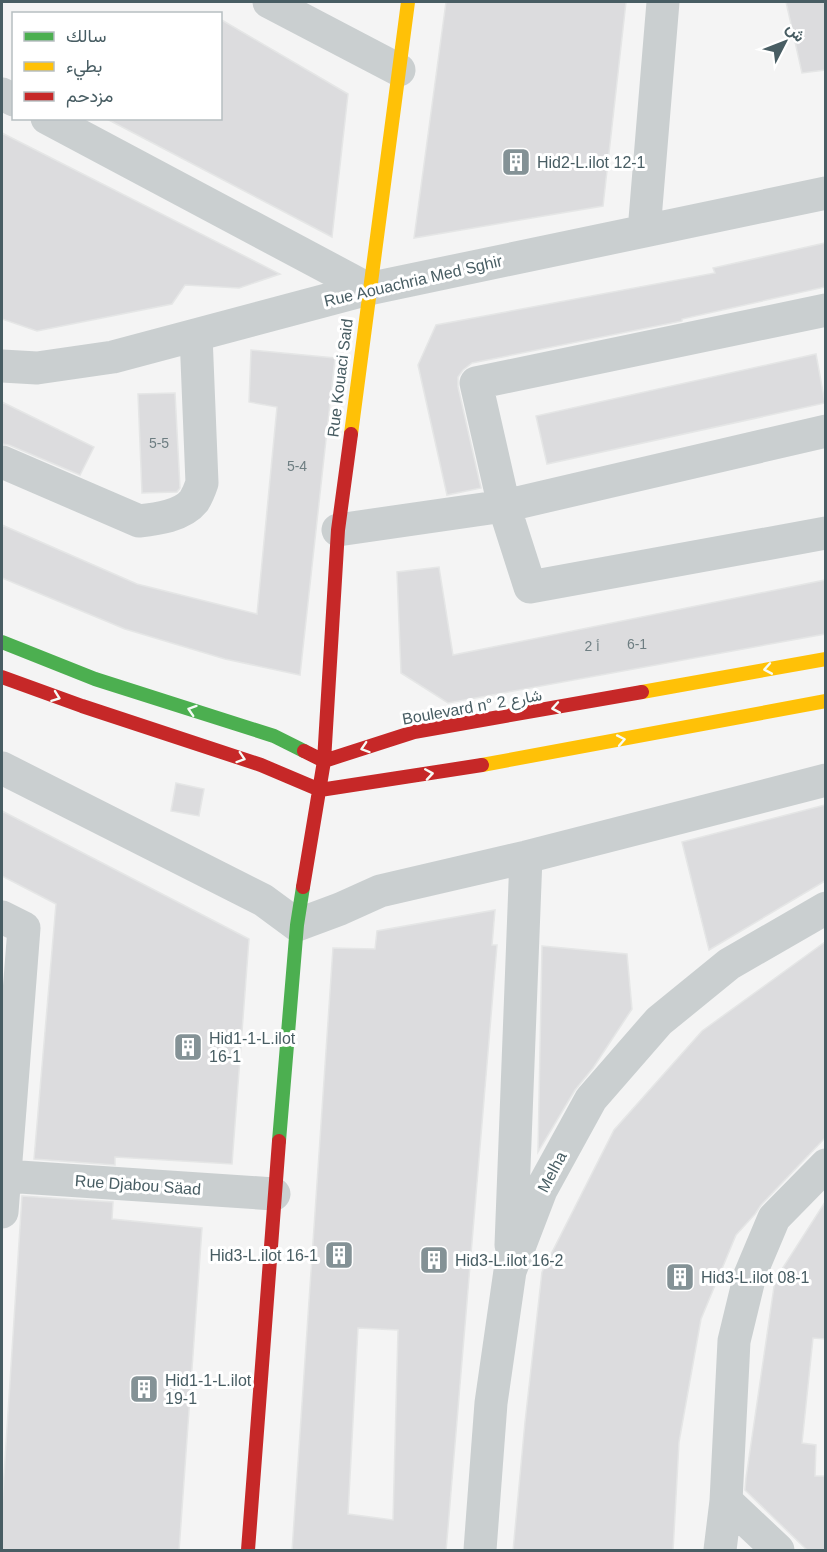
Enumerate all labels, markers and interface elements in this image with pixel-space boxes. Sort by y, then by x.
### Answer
legend [12,12,222,120]
north arrow [755,12,815,72]
text: ش [782,19,809,46]
text: سالك [66,26,106,46]
text: بطيء [66,56,102,81]
text: مزدحم [66,86,113,108]
building icon: Hid2-L.ilot 12-1 [500,146,532,178]
place label: Hid2-L.ilot 12-1 [537,154,646,171]
street label: Rue Aouachria Med Sghir [322,252,504,310]
street label: Rue Kouaci Said [324,318,356,438]
house number: 5-5 [149,435,169,451]
house number: 5-4 [287,458,307,474]
house number: 6-1 [627,636,647,652]
house number: أ 2 [585,638,599,654]
one-way arrow [763,662,773,675]
street label: Boulevard n° شارع 2 [401,686,544,731]
one-way arrow [51,689,61,702]
one-way arrow [551,701,561,714]
one-way arrow [187,705,198,717]
one-way arrow [616,734,626,747]
one-way arrow [360,740,371,753]
one-way arrow [235,751,246,764]
one-way arrow [424,768,434,780]
place label: Hid1-1-L.ilot 16-1 [209,1030,296,1065]
building icon: Hid1-1-L.ilot 16-1 [172,1031,204,1063]
street label: Melha [534,1149,570,1195]
street label: Rue Djabou Säad [74,1172,202,1198]
building icon: Hid3-L.ilot 16-1 [323,1239,355,1271]
building icon: Hid3-L.ilot 16-2 [418,1244,450,1276]
place label: Hid3-L.ilot 16-1 [210,1247,318,1264]
place label: Hid3-L.ilot 16-2 [455,1252,564,1269]
building icon: Hid3-L.ilot 08-1 [664,1261,696,1293]
place label: Hid3-L.ilot 08-1 [701,1269,810,1286]
place label: Hid1-1-L.ilot 19-1 [165,1372,252,1407]
building icon: Hid1-1-L.ilot 19-1 [128,1373,160,1405]

